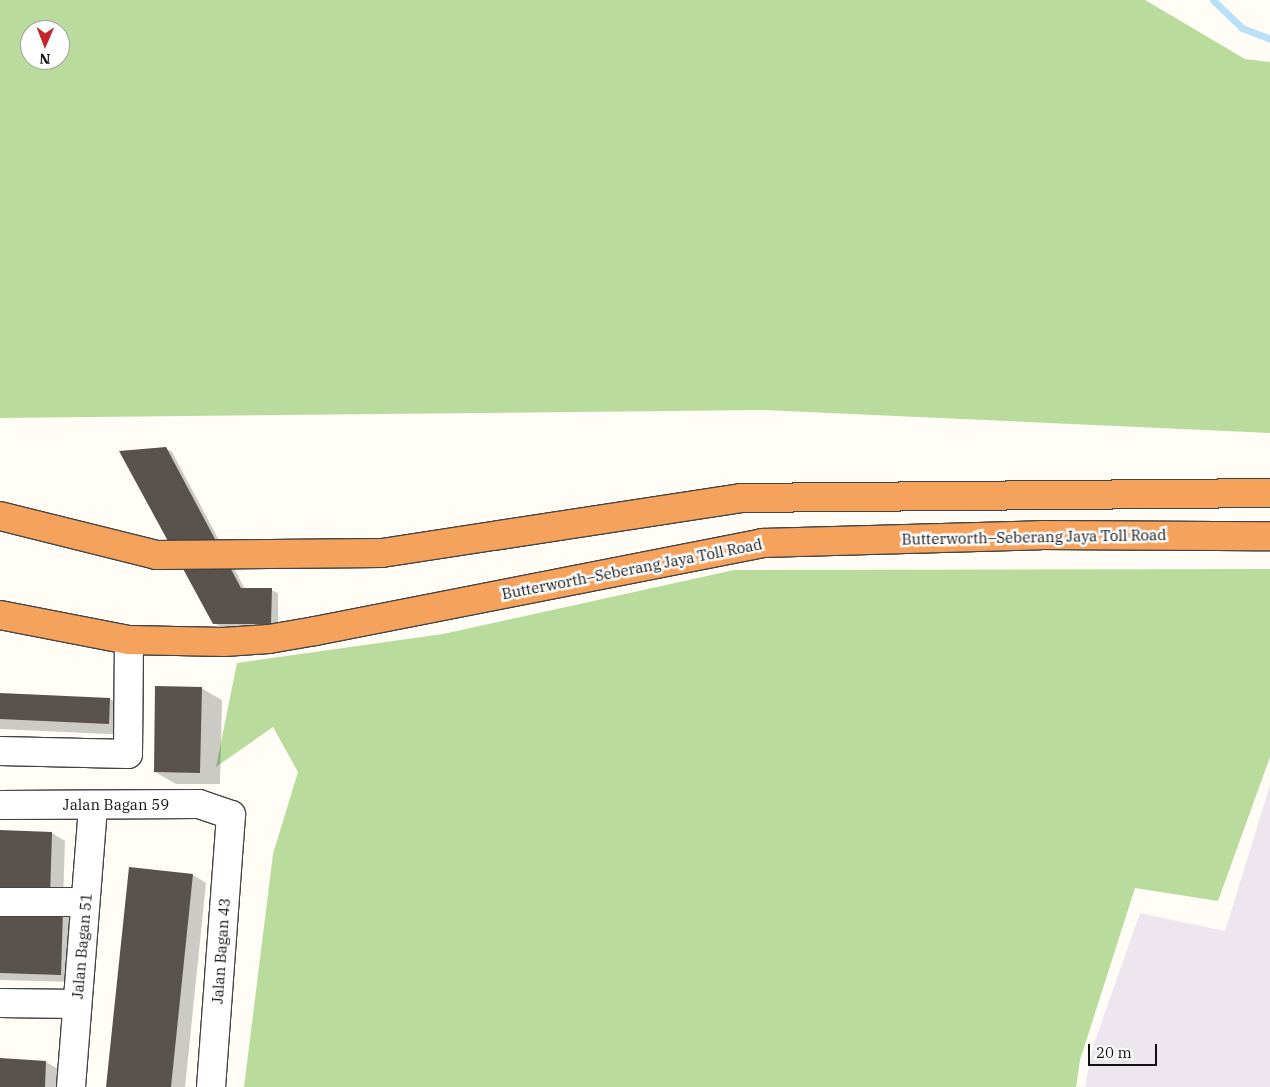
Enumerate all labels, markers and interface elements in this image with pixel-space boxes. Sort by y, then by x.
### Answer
north arrow [20,20,70,70]
text: N [39,50,50,68]
street label: Butterworth–Seberang Jaya Toll Road [901,526,1167,548]
street label: Butterworth–Seberang Jaya Toll Road [500,535,764,603]
street label: Jalan Bagan 59 [63,796,169,814]
street label: Jalan Bagan 51 [68,892,96,1000]
street label: Jalan Bagan 43 [208,897,234,1005]
scale bar [1090,1034,1159,1066]
text: 20 m [1096,1043,1132,1062]

